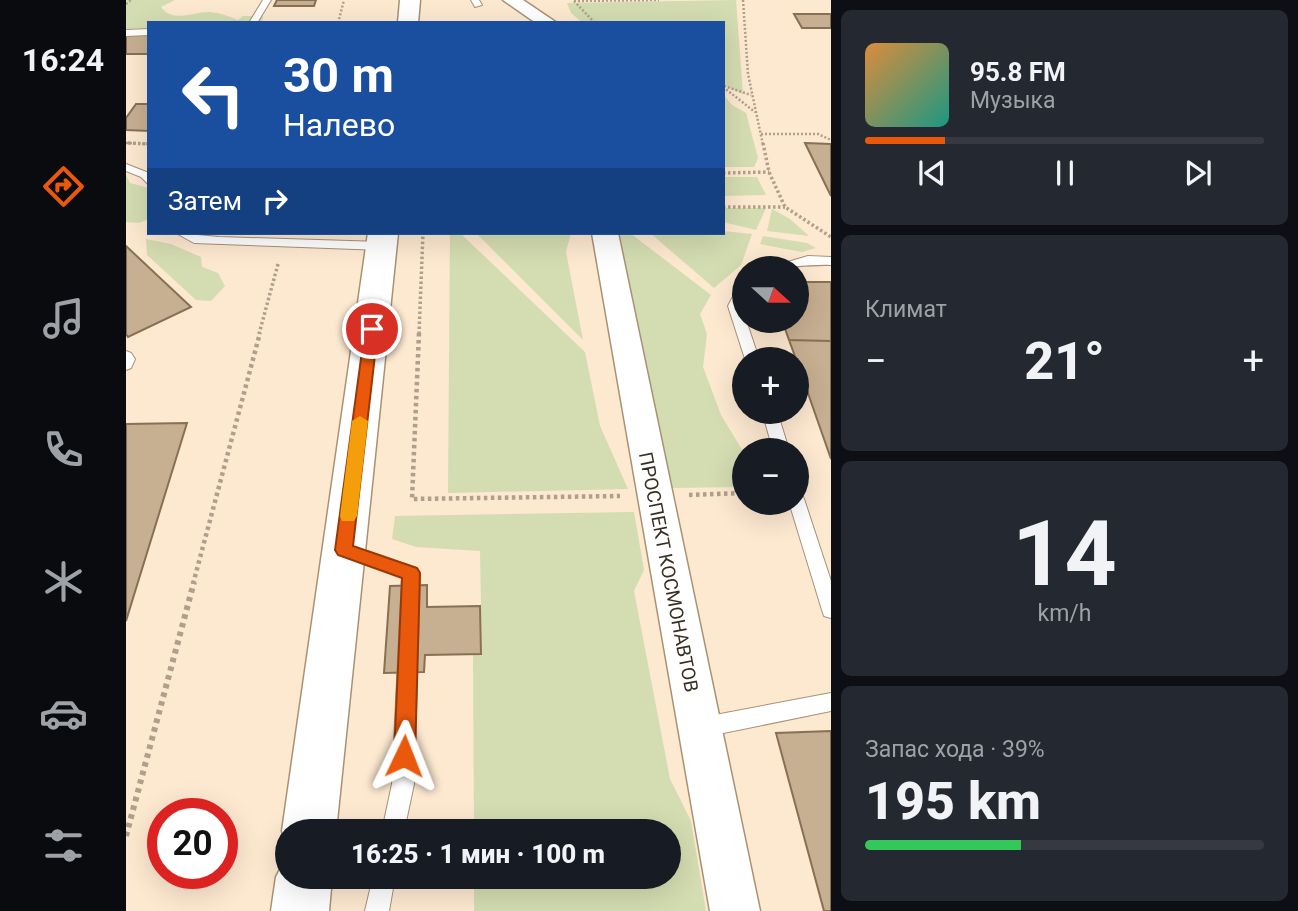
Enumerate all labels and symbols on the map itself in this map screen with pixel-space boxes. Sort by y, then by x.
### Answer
north arrow [732,256,808,332]
pin [342,299,402,359]
street label: ПРОСПЕКТ КОСМОНАВТОВ [634,450,703,694]
position arrow [367,719,441,793]
speed limit sign: 20 [147,798,238,889]

